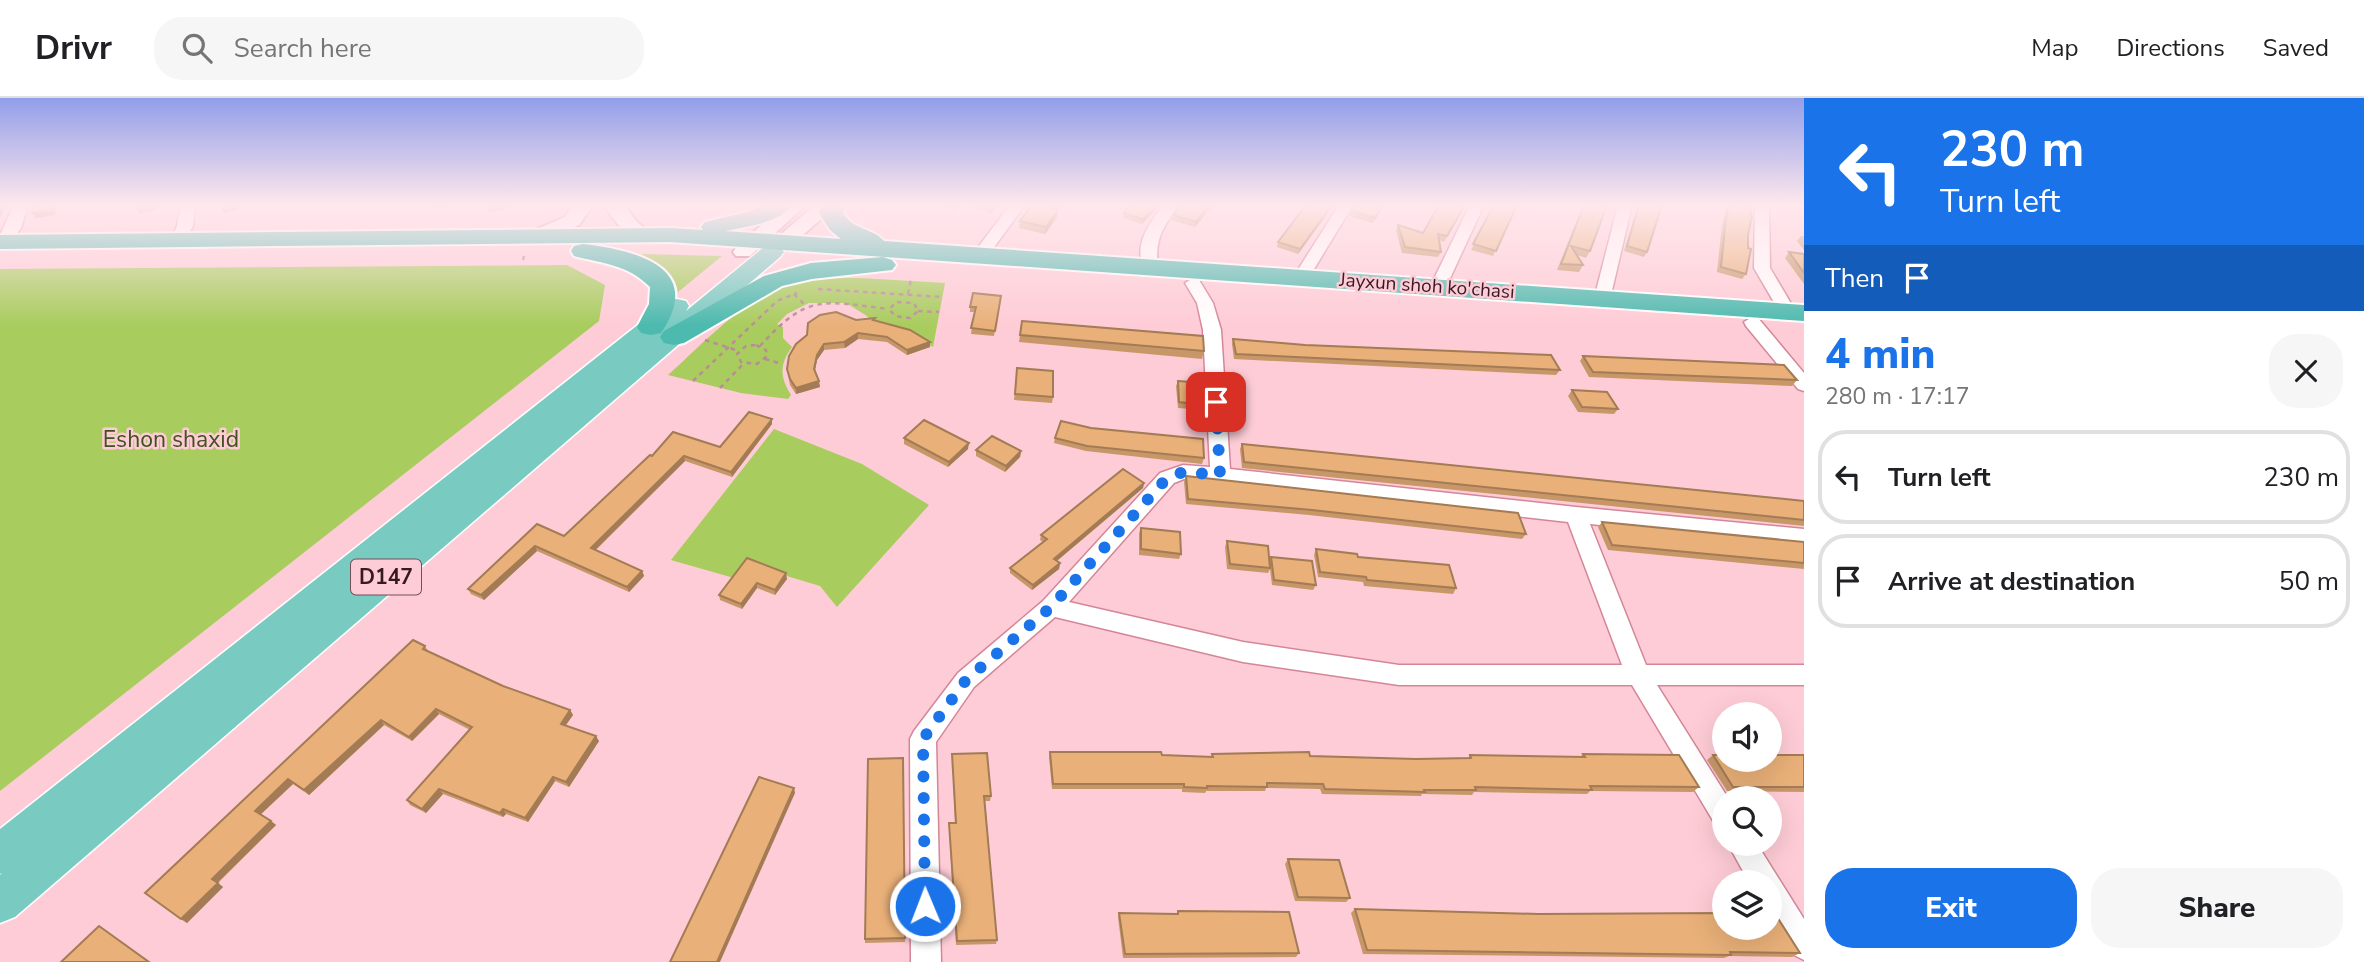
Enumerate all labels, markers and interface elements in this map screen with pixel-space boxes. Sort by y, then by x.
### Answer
search box [154,17,644,80]
text: Drivr [35,26,112,71]
icon: search [178,29,216,67]
text: Search here [234,31,372,66]
text: Map [2031,32,2078,64]
text: Directions [2116,32,2225,64]
text: Saved [2263,32,2329,64]
text: 230 m [1940,116,2084,183]
icon: left [1825,126,1916,217]
text: Turn left [1940,180,2060,223]
icon: arrive [1898,259,1936,297]
text: Then [1825,261,1884,296]
street label: Jayxun shoh ko'chasi [1338,267,1515,305]
text: 4 min [1825,326,1935,383]
button: close [2269,334,2343,408]
pin [1186,372,1246,432]
text: 280 m · 17:17 [1825,381,1970,412]
icon: arrive [1197,383,1235,421]
park label: Eshon shaxid [103,424,239,455]
icon: left [1829,458,1867,496]
text: Turn left [1888,460,1991,495]
text: 230 m [2263,460,2339,495]
road number: D147 [351,560,421,594]
icon: arrive [1829,562,1867,600]
text: Arrive at destination [1888,564,2135,599]
text: 50 m [2279,564,2339,599]
map controls [1712,702,1782,940]
button: sound [1712,702,1782,772]
button: search [1712,786,1782,856]
button: Exit [1825,868,2077,948]
button: Share [2091,868,2343,948]
position arrow [888,869,962,943]
button: layers [1712,870,1782,940]

